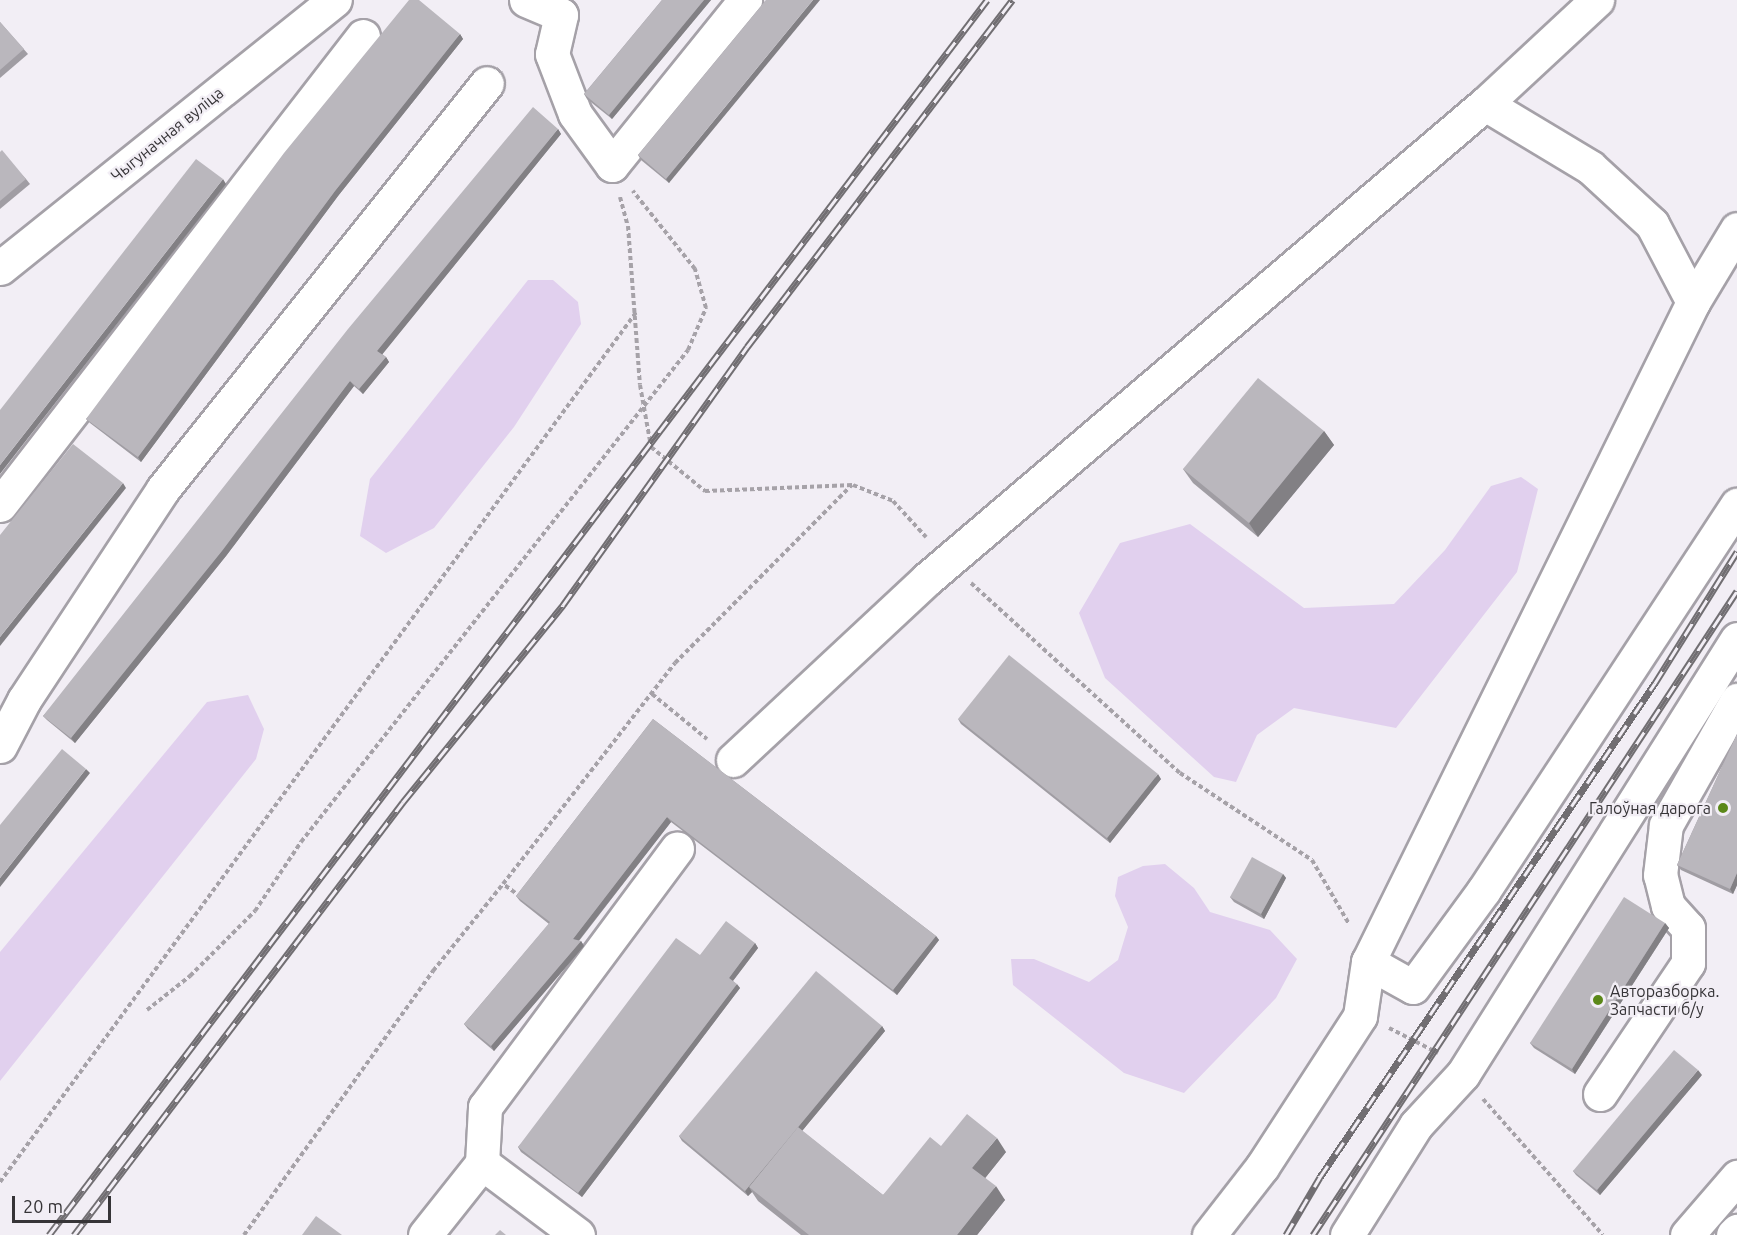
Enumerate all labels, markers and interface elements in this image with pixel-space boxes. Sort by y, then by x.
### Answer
street label: Чыгуначная вуліца [107,83,227,185]
place label: Галоўная дарога [1589,798,1711,818]
marker: Галоўная дарога [1716,801,1730,815]
place label: Авторазборка. Запчасти б/у [1610,981,1719,1019]
marker: Авторазборка. Запчасти б/у [1591,993,1605,1007]
scale bar [15,1184,114,1222]
text: 20 m [23,1196,63,1216]

